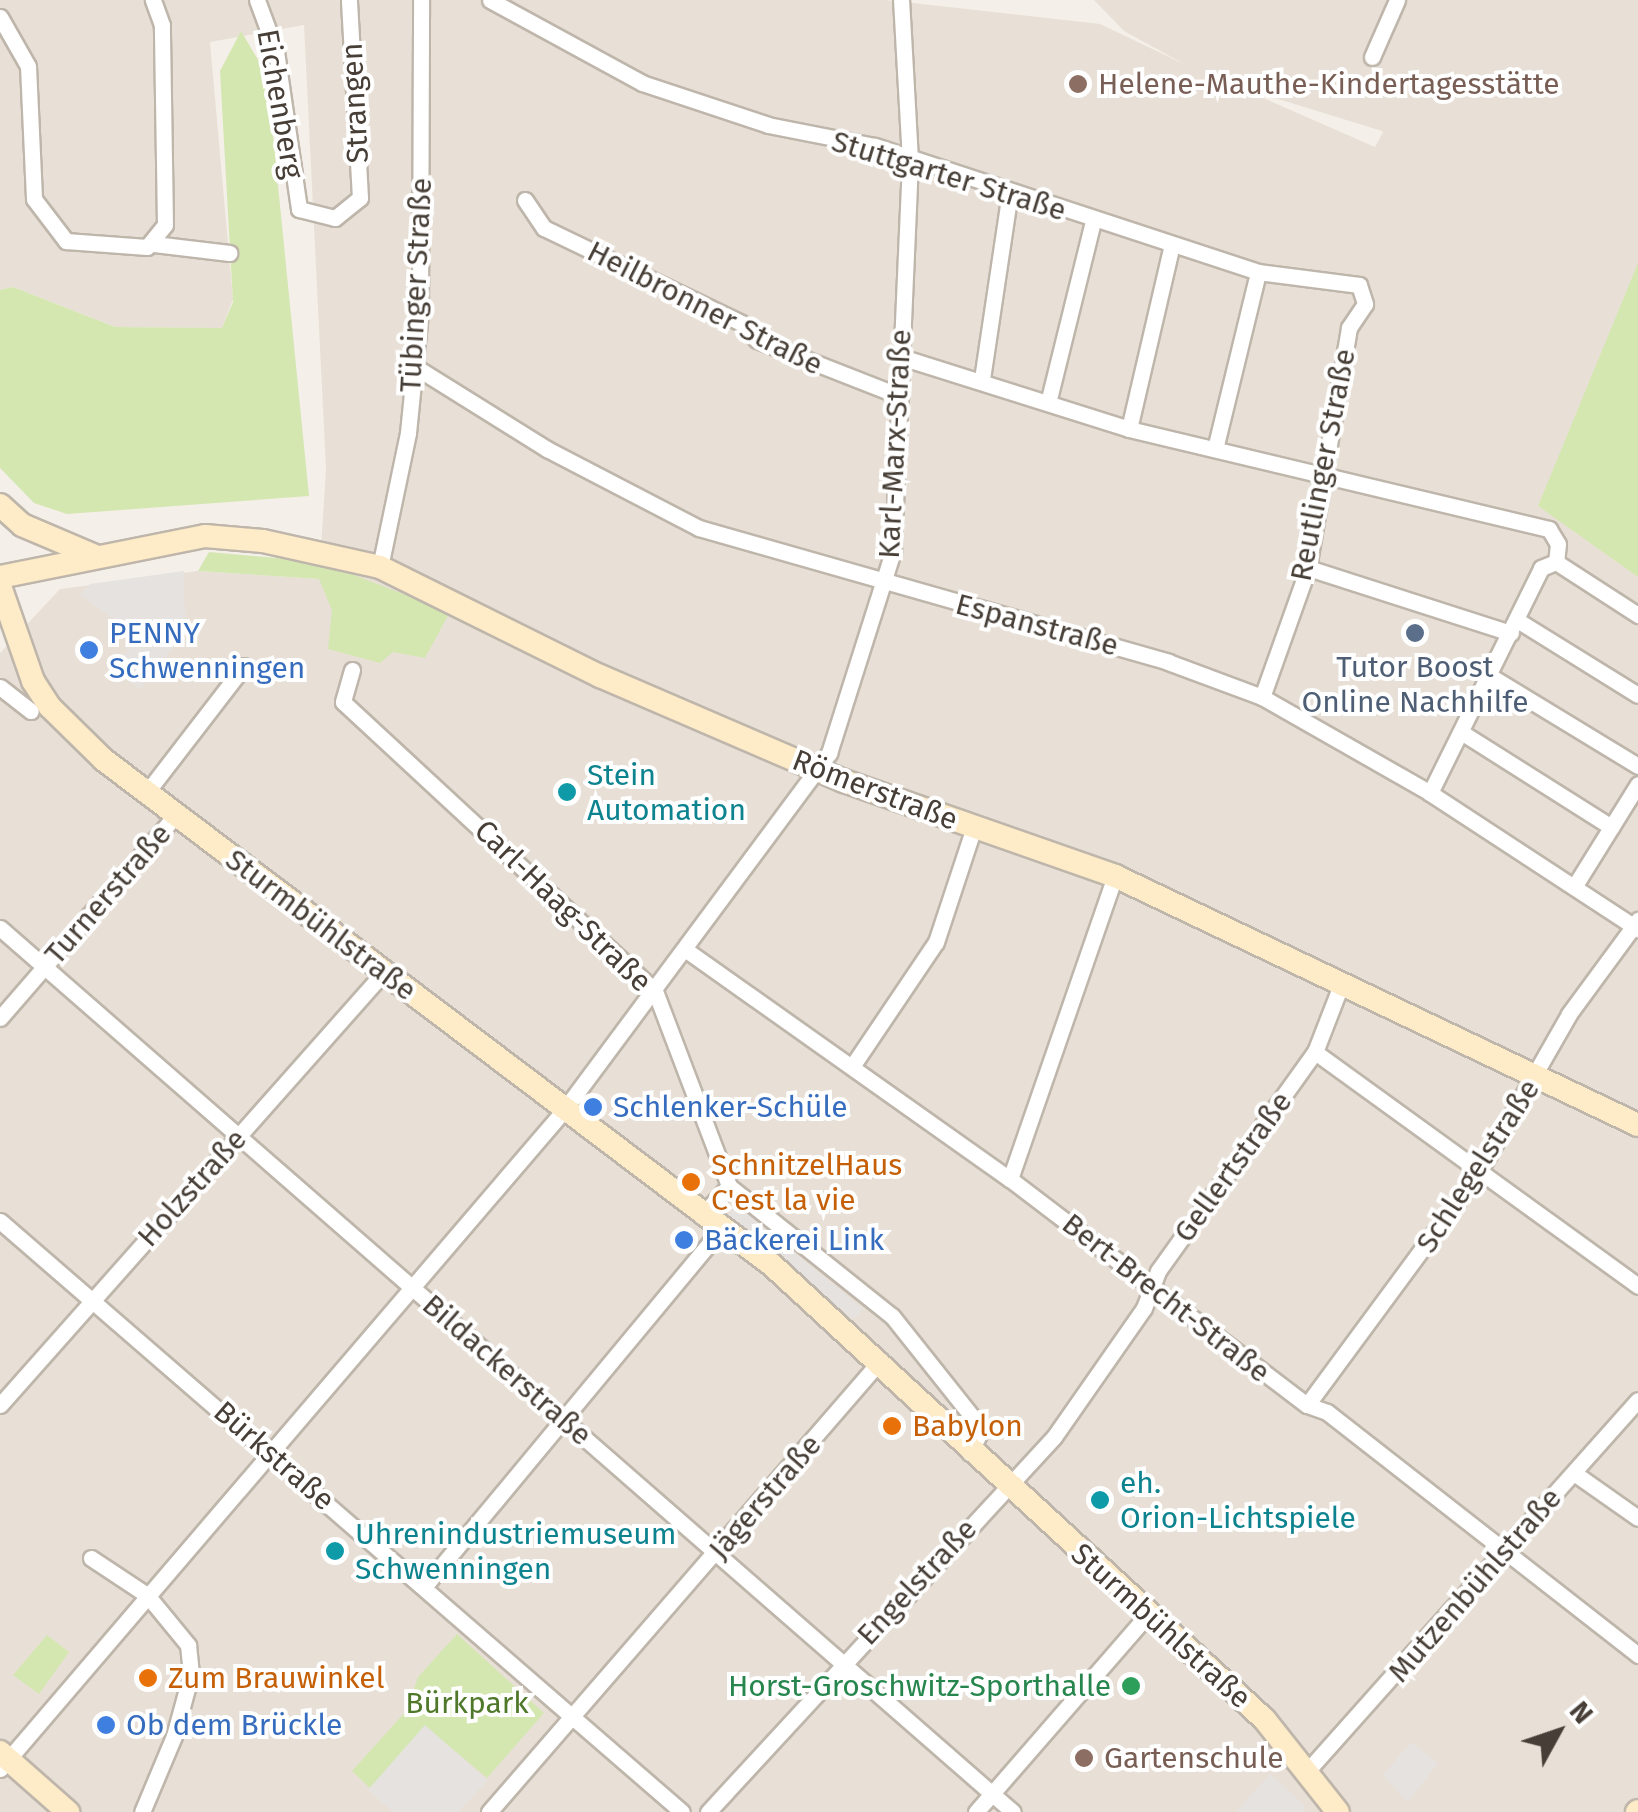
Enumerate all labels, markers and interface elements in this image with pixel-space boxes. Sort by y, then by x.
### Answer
street label: Eichenberg [249,26,311,182]
street label: Strangen [334,42,376,164]
place label: Helene-Mauthe-Kindertagesstätte [1098,66,1560,102]
marker: Helene-Mauthe-Kindertagesstätte [1067,73,1089,95]
street label: Stuttgarter Straße [827,123,1071,229]
street label: Tübinger Straße [392,177,440,393]
street label: Heilbronner Straße [581,233,829,383]
street label: Karl-Marx-Straße [871,328,919,560]
street label: Reutlinger Straße [1283,346,1363,584]
street label: Espanstraße [952,586,1122,664]
place label: PENNY Schwenningen [109,615,305,686]
marker: Tutor Boost Online Nachhilfe [1404,622,1426,644]
marker: PENNY Schwenningen [78,639,100,661]
place label: Tutor Boost Online Nachhilfe [1301,649,1529,720]
street label: Römerstraße [787,742,963,838]
place label: Stein Automation [587,757,746,828]
marker: Stein Automation [556,781,578,803]
street label: Carl-Haag-Straße [467,812,659,1000]
street label: Turnerstraße [37,816,179,972]
street label: Sturmbühlstraße [219,842,423,1008]
street label: Schlegelstraße [1409,1073,1547,1259]
street label: Gellertstraße [1166,1085,1300,1249]
place label: Schlenker-Schüle [613,1089,847,1125]
marker: Schlenker-Schüle [582,1096,604,1118]
street label: Holzstraße [130,1122,254,1254]
place label: SchnitzelHaus C'est la vie [711,1147,902,1218]
marker: SchnitzelHaus C'est la vie [680,1171,702,1193]
street label: Bert-Brecht-Straße [1055,1206,1277,1390]
place label: Bäckerei Link [704,1222,884,1258]
marker: Bäckerei Link [673,1229,695,1251]
street label: Bildackerstraße [415,1287,599,1453]
street label: Bürkstraße [206,1394,342,1518]
place label: Babylon [912,1408,1023,1444]
marker: Babylon [881,1415,903,1437]
street label: Jägerstraße [701,1427,829,1567]
place label: eh. Orion-Lichtspiele [1120,1465,1356,1536]
street label: Mutzenbühlstraße [1381,1480,1569,1690]
marker: eh. Orion-Lichtspiele [1089,1489,1111,1511]
street label: Engelstraße [849,1511,985,1653]
place label: Uhrenindustriemuseum Schwenningen [355,1516,676,1586]
street label: Sturmbühlstraße [1064,1536,1258,1716]
marker: Uhrenindustriemuseum Schwenningen [324,1540,346,1562]
place label: Zum Brauwinkel [168,1660,385,1696]
marker: Zum Brauwinkel [137,1667,159,1689]
place label: Horst-Groschwitz-Sporthalle [728,1668,1111,1704]
marker: Horst-Groschwitz-Sporthalle [1120,1675,1142,1697]
north arrow [1508,1682,1608,1782]
park label: Bürkpark [405,1685,529,1721]
text: N [1563,1695,1600,1730]
place label: Ob dem Brückle [126,1707,342,1743]
marker: Ob dem Brückle [95,1714,117,1736]
place label: Gartenschule [1104,1740,1284,1776]
marker: Gartenschule [1073,1747,1095,1769]

